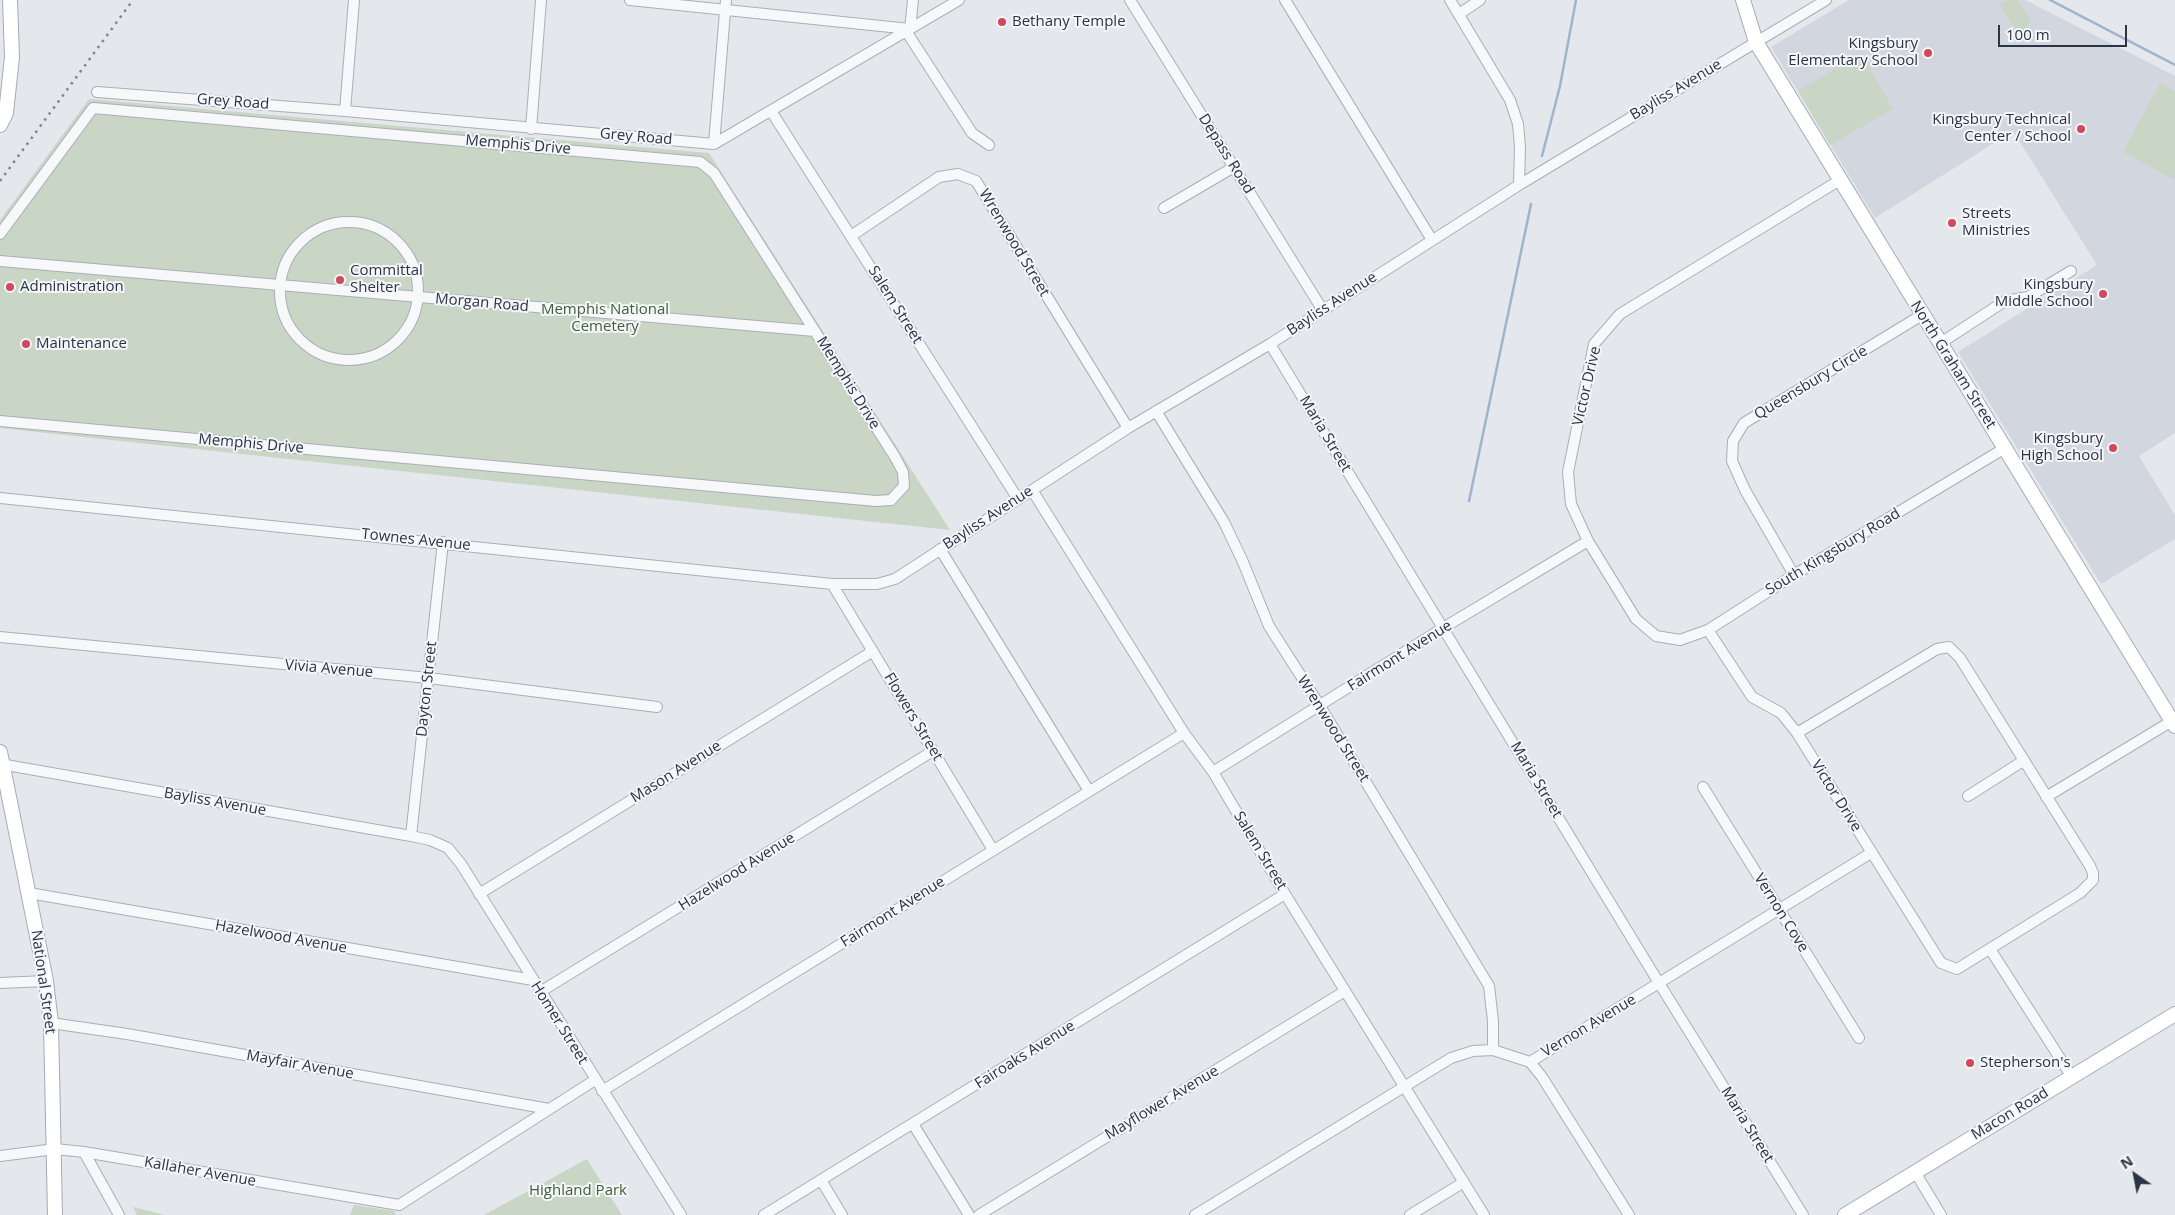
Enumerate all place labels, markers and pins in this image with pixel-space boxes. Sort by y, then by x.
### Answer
place label: Bethany Temple [1012,13,1126,31]
marker: Bethany Temple [996,16,1008,28]
place label: Kingsbury Elementary School [1788,35,1918,70]
marker: Kingsbury Elementary School [1922,47,1934,59]
place label: Kingsbury Technical Center / School [1932,111,2071,146]
marker: Kingsbury Technical Center / School [2075,123,2087,135]
place label: Streets Ministries [1962,205,2030,240]
marker: Streets Ministries [1946,217,1958,229]
place label: Committal Shelter [350,262,423,297]
marker: Committal Shelter [334,274,346,286]
place label: Kingsbury Middle School [1995,276,2093,311]
place label: Administration [20,278,124,296]
marker: Administration [4,281,16,293]
marker: Kingsbury Middle School [2097,288,2109,300]
place label: Maintenance [36,335,127,353]
marker: Maintenance [20,338,32,350]
place label: Kingsbury High School [2020,430,2103,465]
marker: Kingsbury High School [2107,442,2119,454]
place label: Stepherson's [1980,1054,2071,1072]
marker: Stepherson's [1964,1057,1976,1069]

